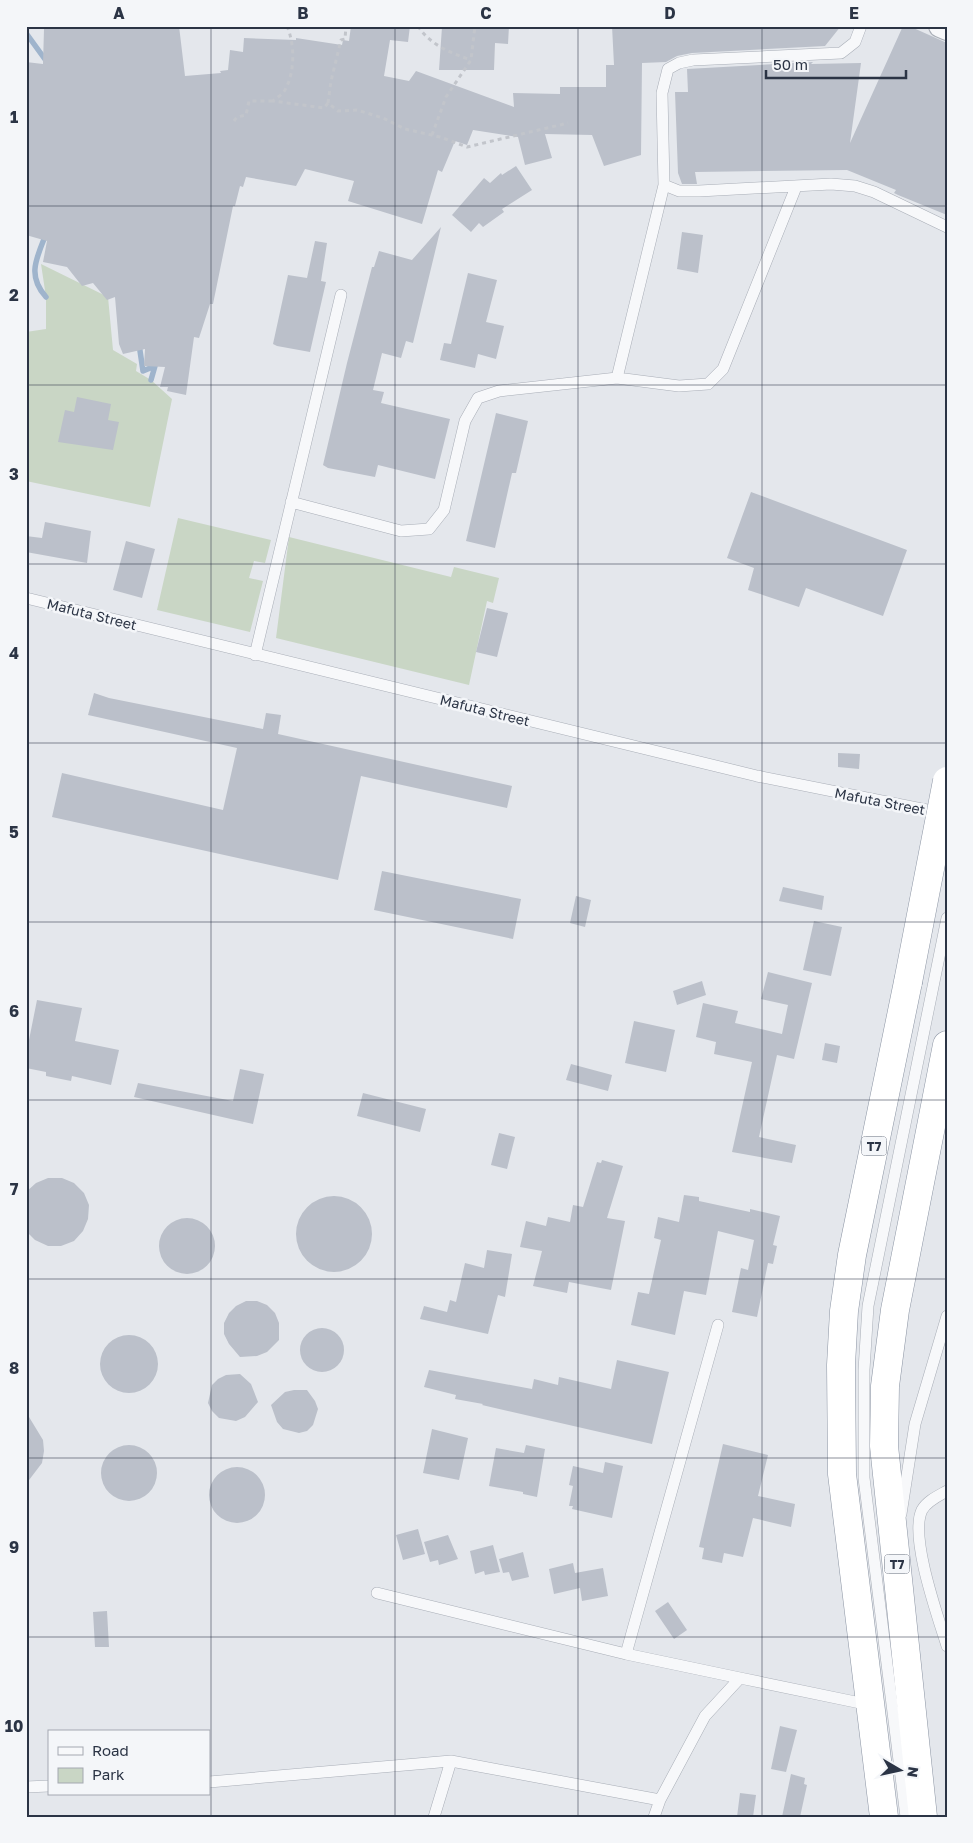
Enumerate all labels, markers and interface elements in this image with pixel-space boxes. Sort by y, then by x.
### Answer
text: A [113,3,125,23]
text: B [297,3,309,23]
text: C [480,3,492,23]
text: D [664,3,676,23]
text: E [849,3,859,23]
scale bar [766,48,906,80]
text: 50 m [773,55,808,73]
text: 1 [10,107,18,127]
text: 2 [9,285,19,305]
text: 3 [9,464,19,484]
street label: Mafuta Street [45,595,139,633]
text: 4 [9,643,19,663]
street label: Mafuta Street [438,691,532,729]
street label: Mafuta Street [833,784,927,818]
text: 5 [9,822,19,842]
text: 6 [9,1001,19,1021]
road number: T7 [862,1136,886,1156]
text: 7 [10,1179,19,1199]
text: 8 [9,1358,19,1378]
text: 9 [9,1537,19,1557]
road number: T7 [884,1555,910,1574]
text: 10 [5,1716,23,1736]
legend [48,1730,210,1796]
text: Road [92,1741,129,1759]
north arrow [876,1746,926,1796]
text: Park [92,1765,125,1783]
text: N [904,1766,923,1779]

